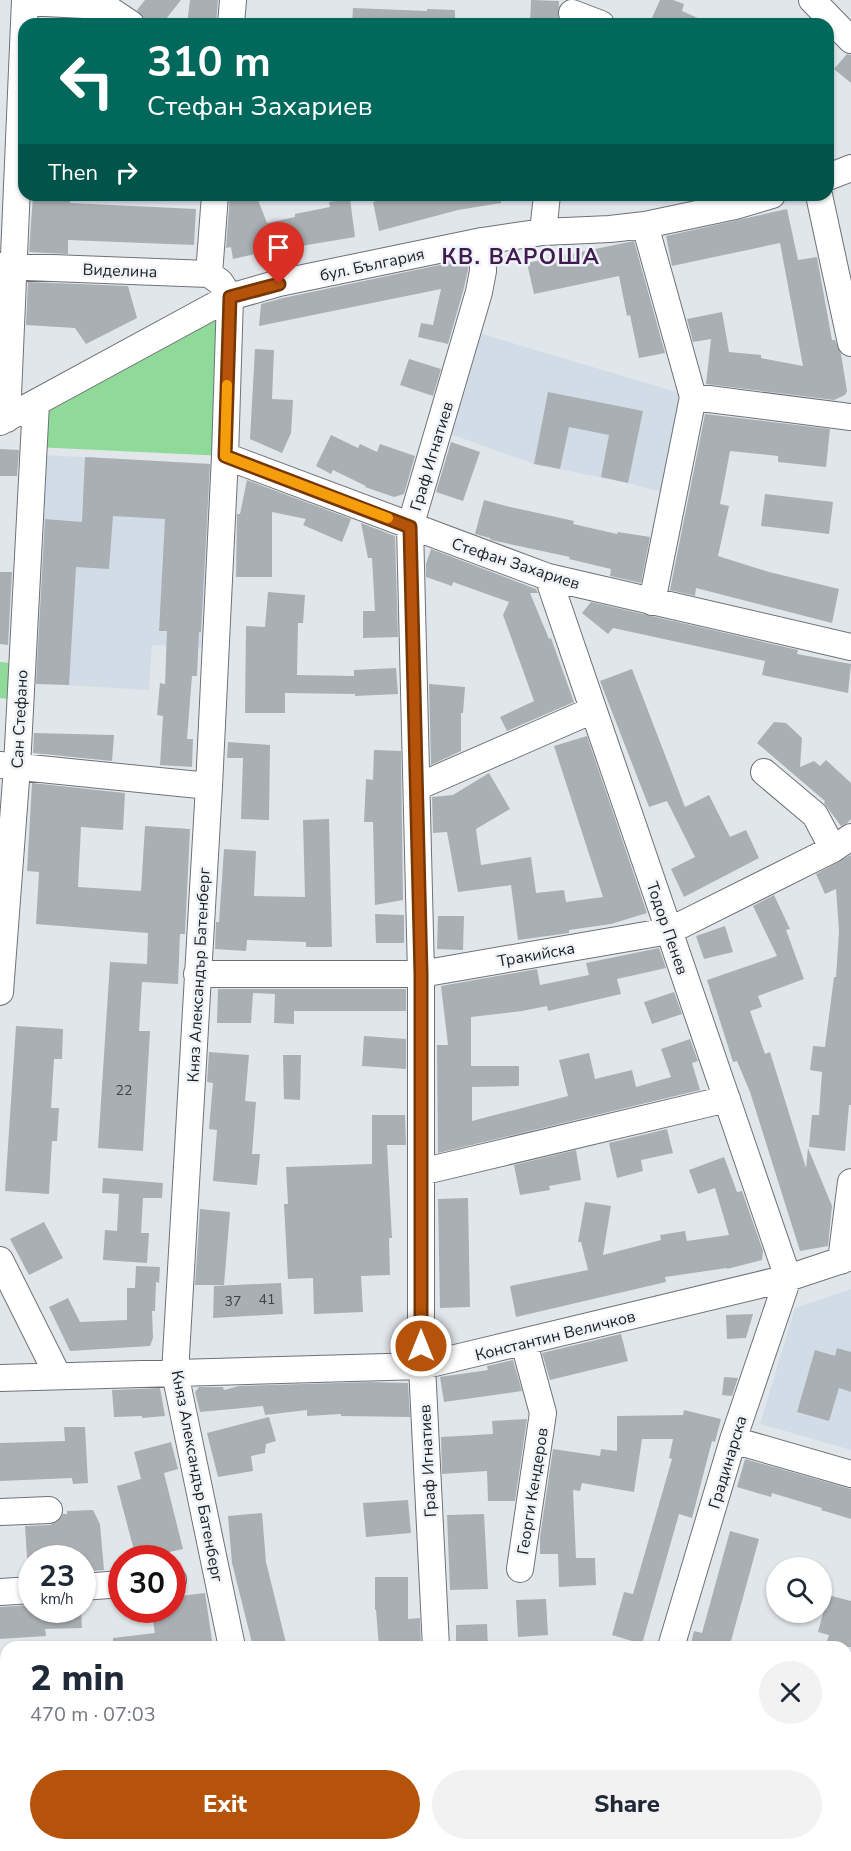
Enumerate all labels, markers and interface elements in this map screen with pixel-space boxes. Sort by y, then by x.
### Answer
text: 310 m [147,34,271,91]
icon: left [48,42,126,120]
text: Стефан Захариев [147,88,372,125]
icon: right [110,156,143,189]
text: Then [48,158,98,188]
pin [253,222,304,284]
icon: arrive [262,231,295,264]
district label: КВ. ВАРОША [442,242,600,272]
street label: бул. България [318,243,427,287]
street label: Виделина [82,259,158,283]
street label: Граф Игнатиев [405,399,459,514]
street label: Стефан Захариев [449,533,583,595]
street label: Сан Стефано [6,669,34,769]
street label: Княз Александър Батенберг [182,867,216,1083]
street label: Тодор Пенев [641,879,693,978]
street label: Тракийска [496,937,577,973]
house number: 22 [116,1081,132,1100]
house number: 41 [259,1290,275,1309]
house number: 37 [225,1292,241,1311]
street label: Константин Величков [473,1305,638,1367]
position arrow [389,1314,453,1378]
street label: Княз Александър Батенберг [166,1368,228,1584]
street label: Граф Игнатиев [414,1404,442,1518]
street label: Градинарска [703,1413,753,1512]
street label: Георги Кендеров [512,1426,554,1556]
speed limit sign: 30 [108,1545,186,1623]
text: 23 [39,1556,75,1597]
map controls [766,1557,832,1623]
button: search [766,1557,832,1623]
text: km/h [40,1589,74,1609]
text: 2 min [30,1654,125,1703]
button: close [759,1661,822,1724]
text: 470 m · 07:03 [30,1701,156,1728]
button: Exit [30,1770,420,1839]
button: Share [432,1770,822,1839]

